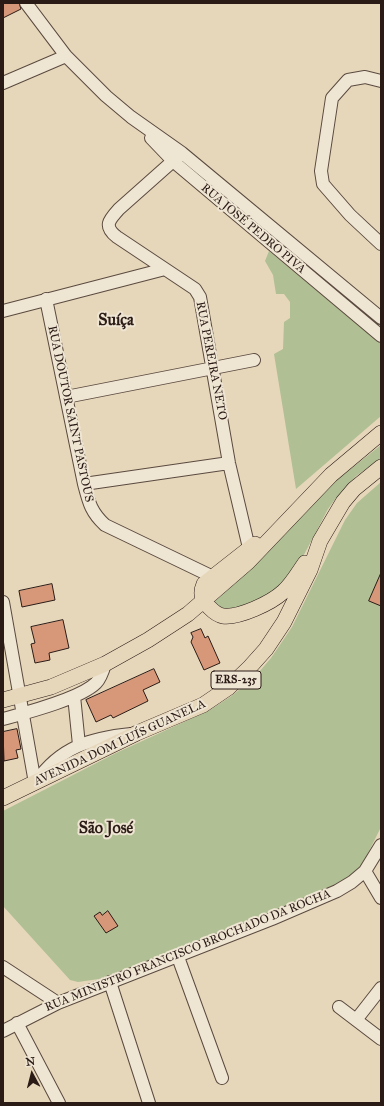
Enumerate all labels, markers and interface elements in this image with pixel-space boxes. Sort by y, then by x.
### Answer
street label: RUA JOSÉ PEDRO PIVA [198,181,308,277]
street label: RUA PEREIRA NETO [192,300,230,422]
district label: Suíça [98,311,134,331]
street label: RUA DOUTOR SAINT PASTOUS [44,324,96,504]
road number: ERS-235 [211,671,261,689]
street label: AVENIDA DOM LUÍS GUANELA [32,697,208,789]
district label: São José [79,819,133,839]
street label: RUA MINISTRO FRANCISCO BROCHADO DA ROCHA [43,887,333,1015]
north arrow [12,1054,52,1094]
text: N [25,1055,36,1069]

